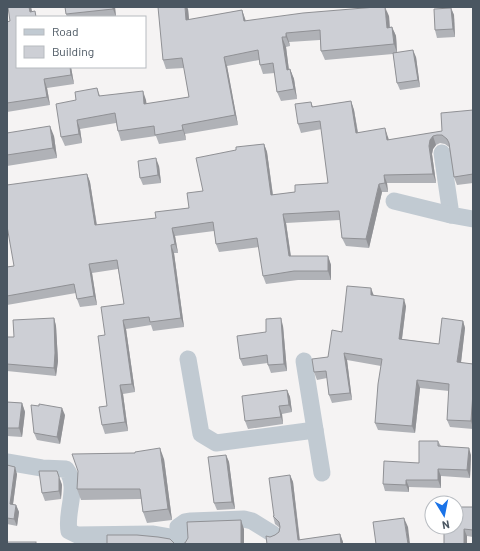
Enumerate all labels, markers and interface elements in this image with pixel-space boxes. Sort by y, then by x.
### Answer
legend [16,16,146,68]
text: Road [52,24,79,38]
text: Building [52,44,94,58]
north arrow [424,495,464,535]
text: N [441,518,451,532]

